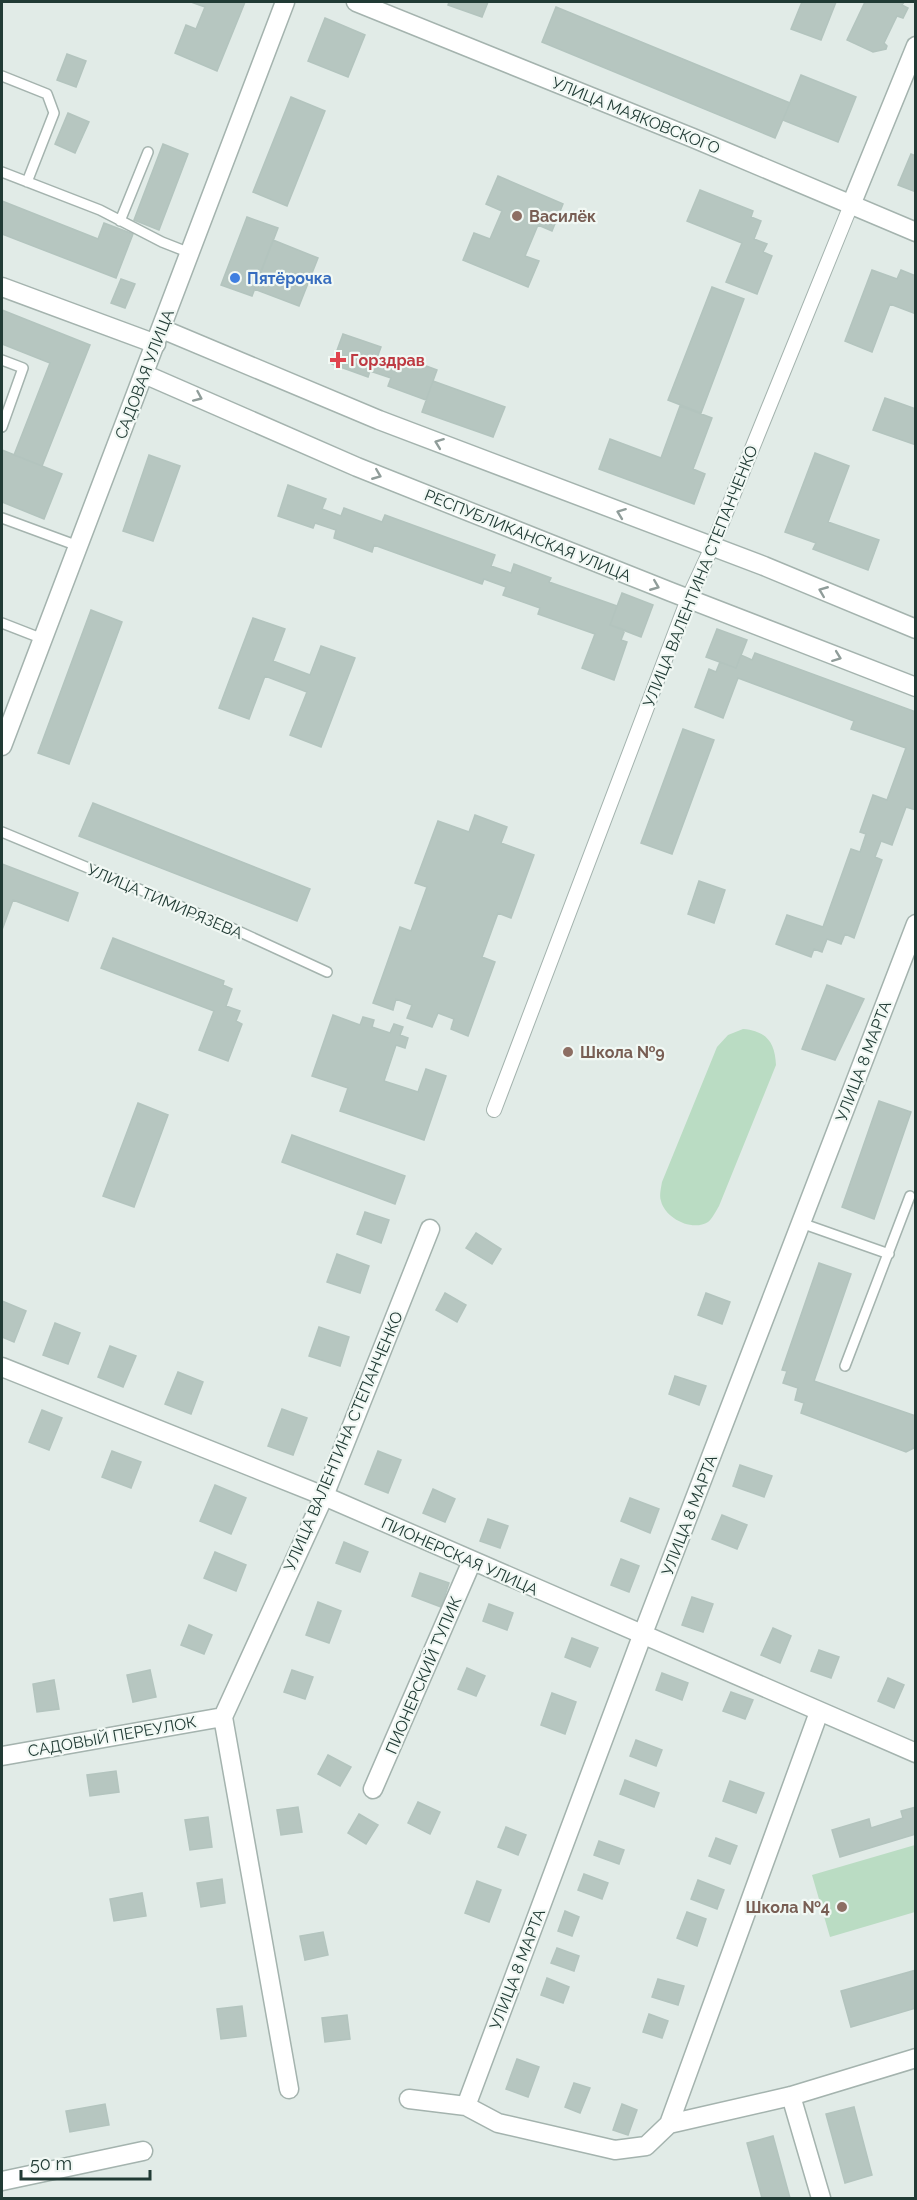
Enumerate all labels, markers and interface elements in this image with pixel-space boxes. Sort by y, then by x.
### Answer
street label: УЛИЦА МАЯКОВСКОГО [549,73,723,158]
place label: Василёк [529,207,596,226]
marker: Василёк [510,209,524,223]
place label: Пятёрочка [247,269,332,288]
marker: Пятёрочка [228,271,242,285]
street label: САДОВАЯ УЛИЦА [111,307,178,442]
place label: Горздрав [350,351,425,370]
marker: Горздрав [331,353,345,367]
one-way arrow [192,390,203,402]
one-way arrow [434,438,445,451]
street label: УЛИЦА ВАЛЕНТИНА СТЕПАНЧЕНКО [639,443,762,710]
one-way arrow [371,468,382,480]
street label: РЕСПУБЛИКАНСКАЯ УЛИЦА [422,485,634,586]
one-way arrow [617,507,627,520]
one-way arrow [649,579,660,591]
one-way arrow [818,586,829,598]
one-way arrow [831,650,842,662]
street label: УЛИЦА ТИМИРЯЗЕВА [84,860,246,943]
street label: УЛИЦА 8 МАРТА [832,998,895,1124]
place label: Школа №9 [580,1043,665,1062]
marker: Школа №9 [561,1045,575,1059]
street label: УЛИЦА ВАЛЕНТИНА СТЕПАНЧЕНКО [280,1309,407,1574]
street label: УЛИЦА 8 МАРТА [658,1452,721,1578]
street label: ПИОНЕРСКАЯ УЛИЦА [379,1513,541,1600]
street label: ПИОНЕРСКИЙ ТУПИК [382,1593,465,1757]
street label: САДОВЫЙ ПЕРЕУЛОК [26,1712,198,1761]
place label: Школа №4 [746,1898,830,1917]
marker: Школа №4 [835,1900,849,1914]
street label: УЛИЦА 8 МАРТА [486,1906,549,2032]
scale bar [21,2143,150,2181]
text: 50 m [30,2153,72,2174]

